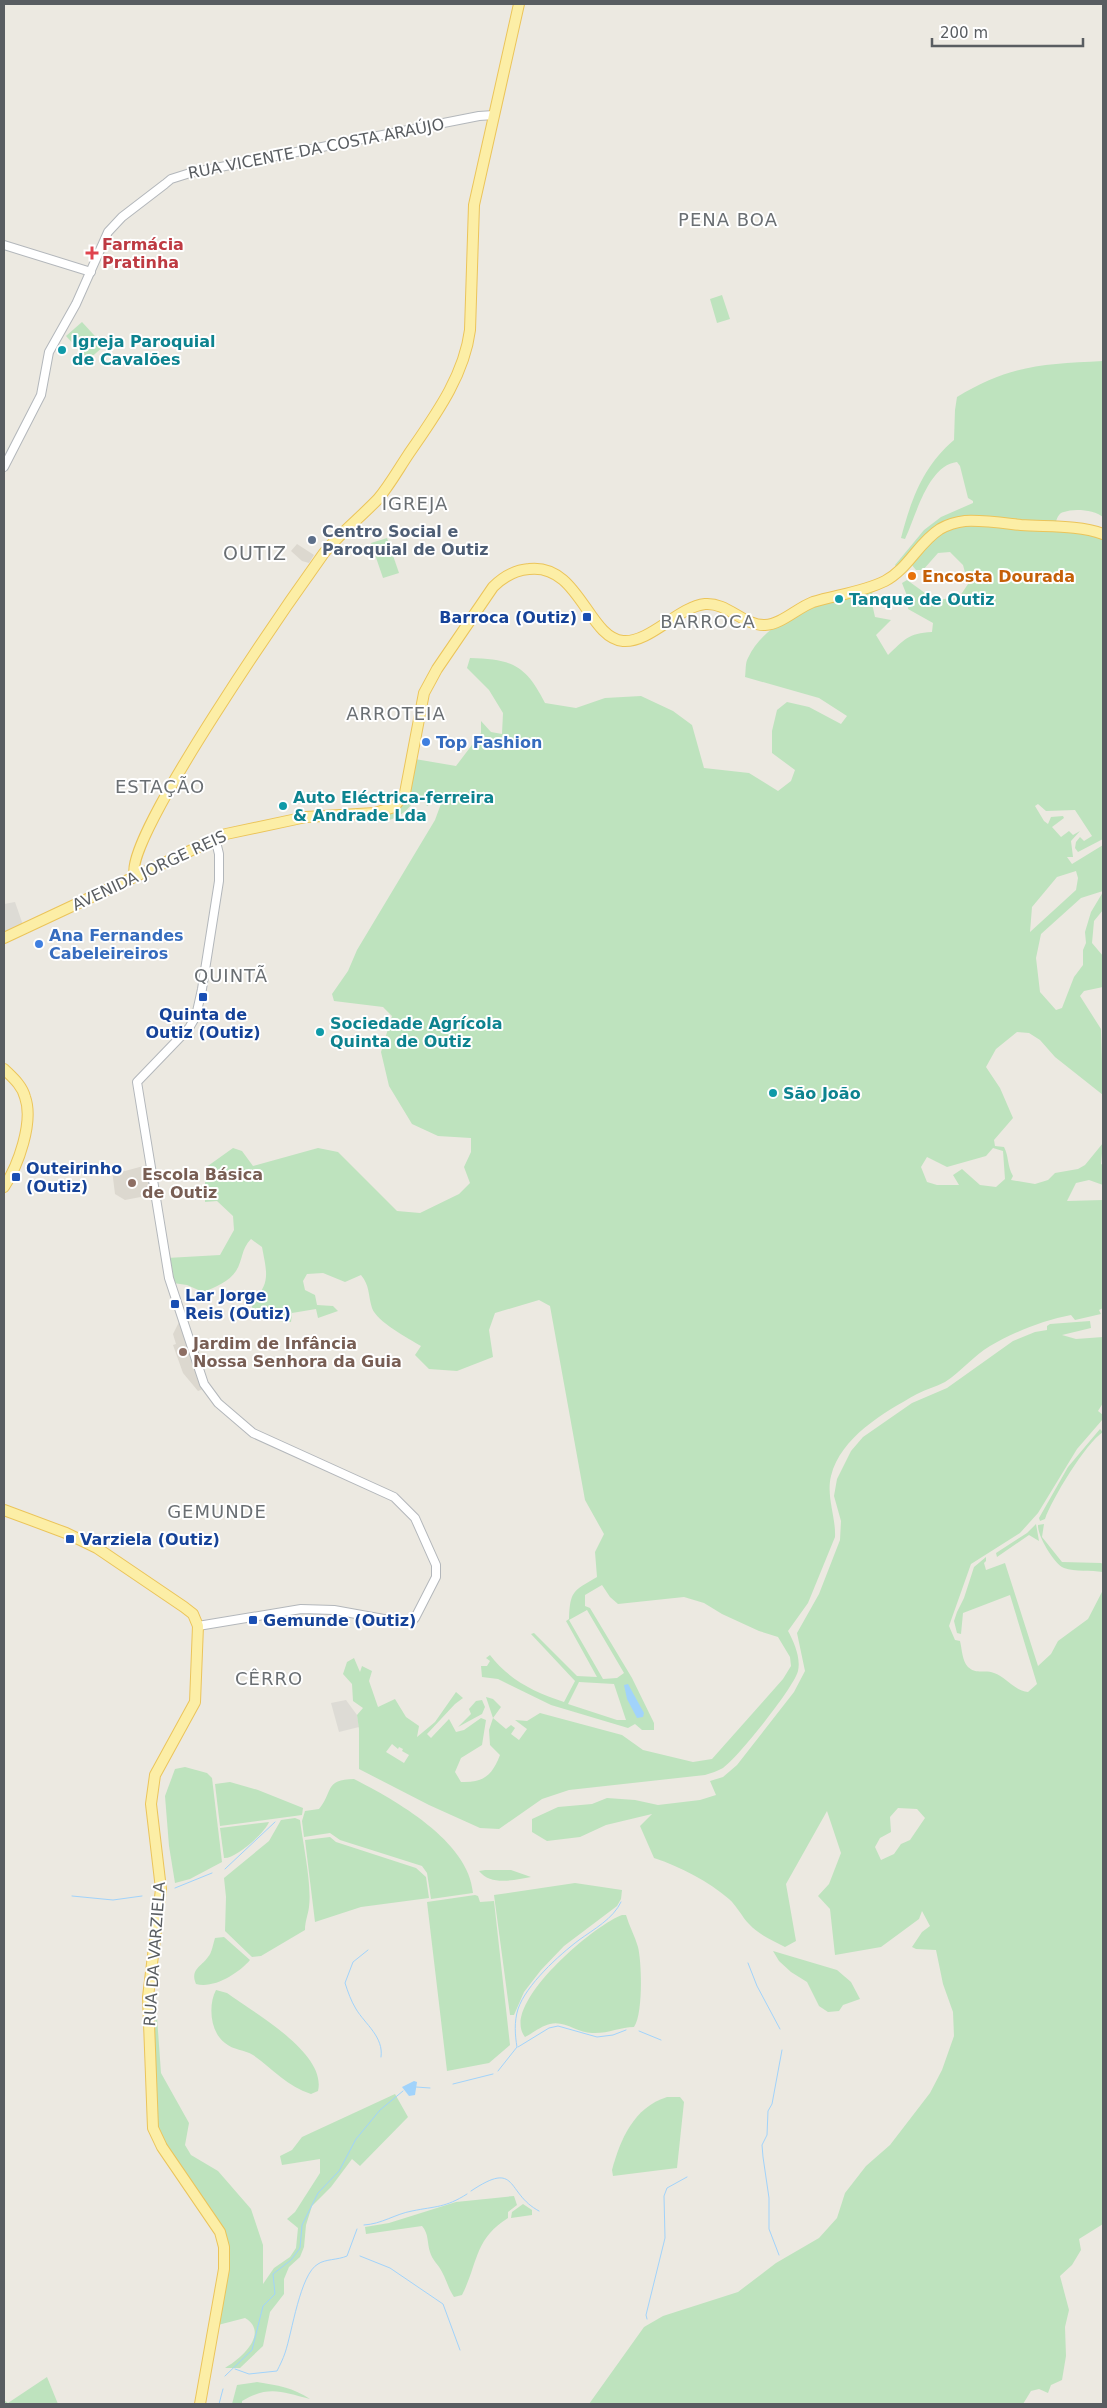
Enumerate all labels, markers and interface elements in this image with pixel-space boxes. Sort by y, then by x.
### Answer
scale bar [932,15,1083,47]
text: 200 m [940,24,988,42]
street label: RUA VICENTE DA COSTA ARAÚJO [186,114,446,183]
district label: PENA BOA [678,209,778,230]
place label: Farmácia Pratinha [102,235,184,272]
marker: Farmácia Pratinha [86,247,98,259]
place label: Igreja Paroquial de Cavalões [72,332,216,369]
marker: Igreja Paroquial de Cavalões [56,344,68,356]
district label: IGREJA [382,493,448,514]
place label: Centro Social e Paroquial de Outiz [322,522,488,559]
marker: Centro Social e Paroquial de Outiz [306,534,318,546]
district label: OUTIZ [223,542,287,564]
place label: Encosta Dourada [922,567,1075,586]
marker: Encosta Dourada [906,570,918,582]
place label: Tanque de Outiz [849,590,995,609]
marker: Tanque de Outiz [833,593,845,605]
place label: Barroca (Outiz) [439,608,577,627]
marker: Barroca (Outiz) [581,611,593,623]
district label: BARROCA [660,611,756,632]
district label: ARROTEIA [346,703,446,724]
place label: Top Fashion [436,733,542,752]
marker: Top Fashion [420,736,432,748]
district label: ESTAÇÃO [115,776,205,797]
place label: Auto Eléctrica-ferreira & Andrade Lda [293,788,494,825]
marker: Auto Eléctrica-ferreira & Andrade Lda [277,800,289,812]
street label: AVENIDA JORGE REIS [69,826,229,915]
place label: Ana Fernandes Cabeleireiros [49,926,184,963]
marker: Ana Fernandes Cabeleireiros [33,938,45,950]
district label: QUINTÃ [194,965,268,986]
marker: Quinta de Outiz (Outiz) [197,991,209,1003]
place label: Quinta de Outiz (Outiz) [145,1005,261,1042]
place label: Sociedade Agrícola Quinta de Outiz [330,1014,502,1051]
marker: Sociedade Agrícola Quinta de Outiz [314,1026,326,1038]
place label: São João [783,1084,861,1103]
marker: São João [767,1087,779,1099]
place label: Outeirinho (Outiz) [26,1159,122,1196]
place label: Escola Básica de Outiz [142,1165,263,1202]
marker: Outeirinho (Outiz) [10,1171,22,1183]
marker: Escola Básica de Outiz [126,1177,138,1189]
place label: Lar Jorge Reis (Outiz) [185,1286,291,1323]
marker: Lar Jorge Reis (Outiz) [169,1298,181,1310]
place label: Jardim de Infância Nossa Senhora da Guia [192,1334,402,1371]
marker: Jardim de Infância Nossa Senhora da Guia [177,1346,189,1358]
district label: GEMUNDE [167,1501,267,1522]
place label: Varziela (Outiz) [80,1530,220,1549]
marker: Varziela (Outiz) [64,1533,76,1545]
place label: Gemunde (Outiz) [263,1611,416,1630]
marker: Gemunde (Outiz) [247,1614,259,1626]
district label: CÊRRO [235,1668,303,1689]
street label: RUA DA VARZIELA [140,1881,169,2027]

